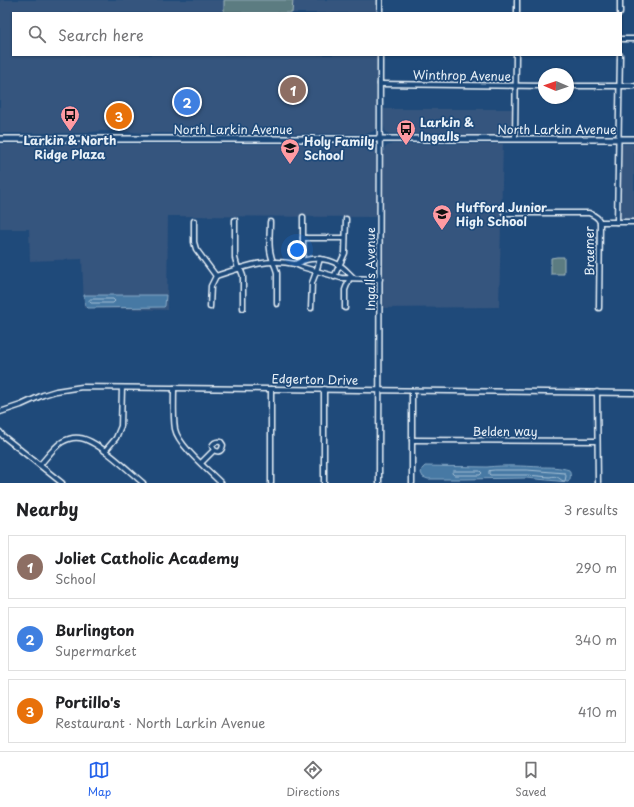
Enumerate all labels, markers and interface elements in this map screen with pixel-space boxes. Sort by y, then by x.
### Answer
search box [12,12,622,56]
icon: search [26,23,48,45]
text: Search here [58,23,144,46]
street label: Winthrop Avenue [413,65,512,85]
north arrow [538,68,574,104]
pin: 1 [280,75,306,105]
pin: 2 [174,87,200,117]
pin: 3 [106,101,132,131]
bus stop icon: Larkin & North Ridge Plaza [59,104,81,132]
place label: Larkin & Ingalls [420,113,474,145]
bus stop icon: Larkin & Ingalls [395,118,417,146]
street label: North Larkin Avenue [174,120,293,138]
street label: North Larkin Avenue [498,120,617,138]
place label: Larkin & North Ridge Plaza [24,131,117,163]
place label: Holy Family School [304,132,375,164]
school or university icon: Holy Family School [279,137,301,165]
place label: Hufford Junior High School [456,198,547,230]
school or university icon: Hufford Junior High School [431,203,453,231]
street label: Braemer [580,226,598,276]
street label: Ingalls Avenue [361,227,379,311]
your location [287,240,307,260]
street label: Edgerton Drive [272,369,358,389]
street label: Belden way [473,422,537,440]
text: Nearby [16,496,78,522]
text: 3 results [564,500,618,519]
text: Joliet Catholic Academy [55,546,239,569]
text: 1 [27,558,33,577]
text: 290 m [576,558,617,577]
text: School [55,569,96,588]
text: Burlington [55,618,135,641]
text: 2 [25,630,35,649]
text: 340 m [574,630,617,649]
text: Supermarket [55,641,137,660]
text: Portillo's [55,690,120,713]
text: 3 [26,702,34,721]
text: 410 m [578,702,617,721]
text: Restaurant · North Larkin Avenue [55,713,265,732]
tab: Map [88,759,111,800]
tab: Directions [286,759,340,800]
tab: Saved [515,759,546,800]

